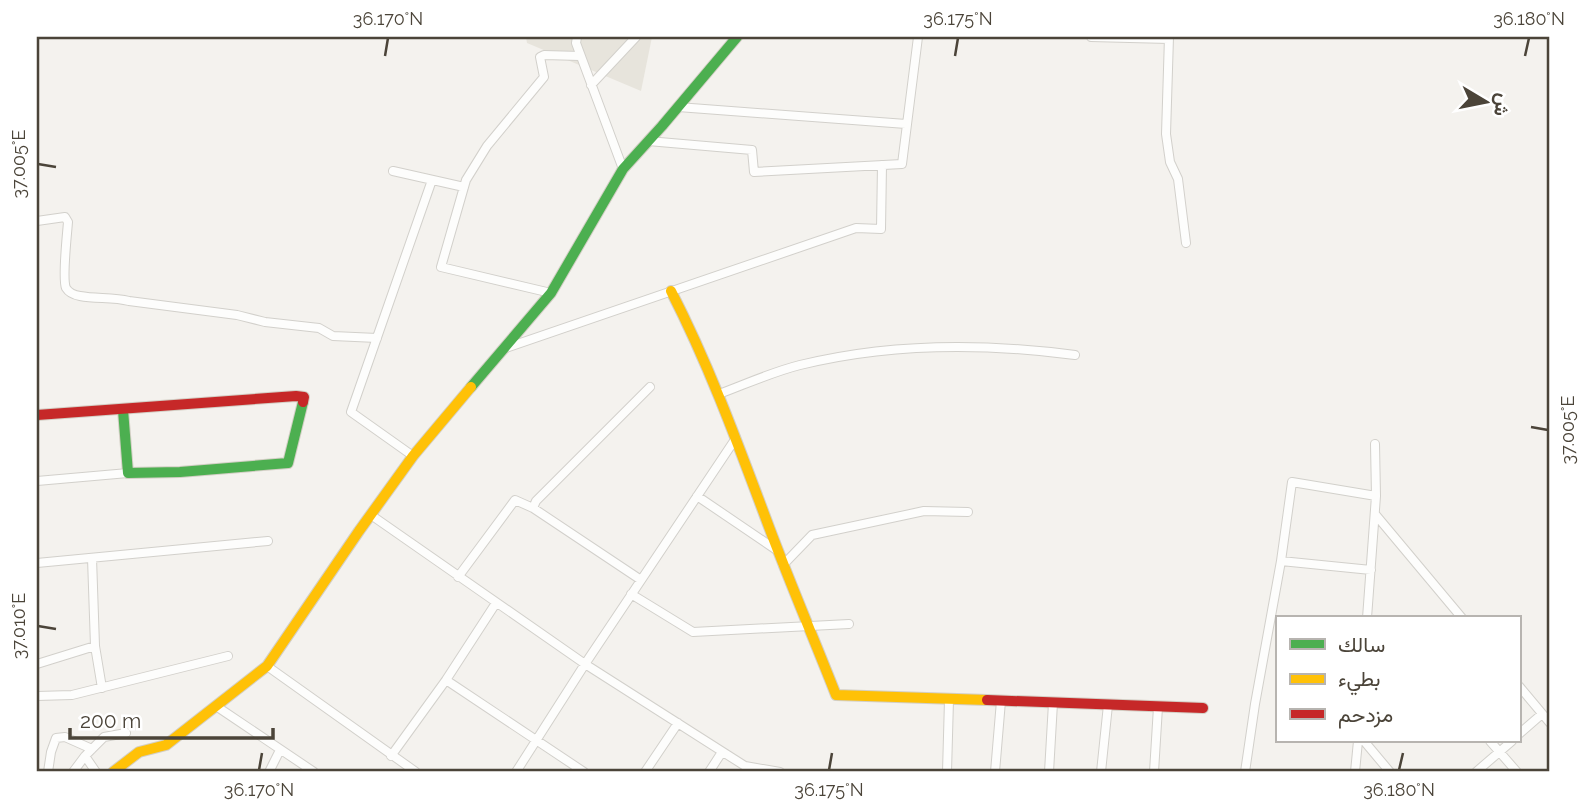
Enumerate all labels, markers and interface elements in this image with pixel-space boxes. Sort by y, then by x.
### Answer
text: 36.170°N [353,8,423,29]
text: 36.175°N [923,8,993,29]
text: 36.180°N [1493,8,1565,29]
north arrow [1450,66,1520,136]
text: ش [1489,92,1516,118]
text: 37.005°E [8,129,29,198]
text: 37.005°E [1557,395,1578,464]
text: 37.010°E [8,593,29,659]
legend [1276,616,1520,742]
text: سالك [1338,632,1385,657]
text: بطيء [1338,666,1381,696]
scale bar [70,697,273,741]
text: مزدحم [1338,702,1393,729]
text: 200 m [80,708,141,733]
text: 36.170°N [224,779,294,800]
text: 36.175°N [794,779,864,800]
text: 36.180°N [1363,779,1435,800]

